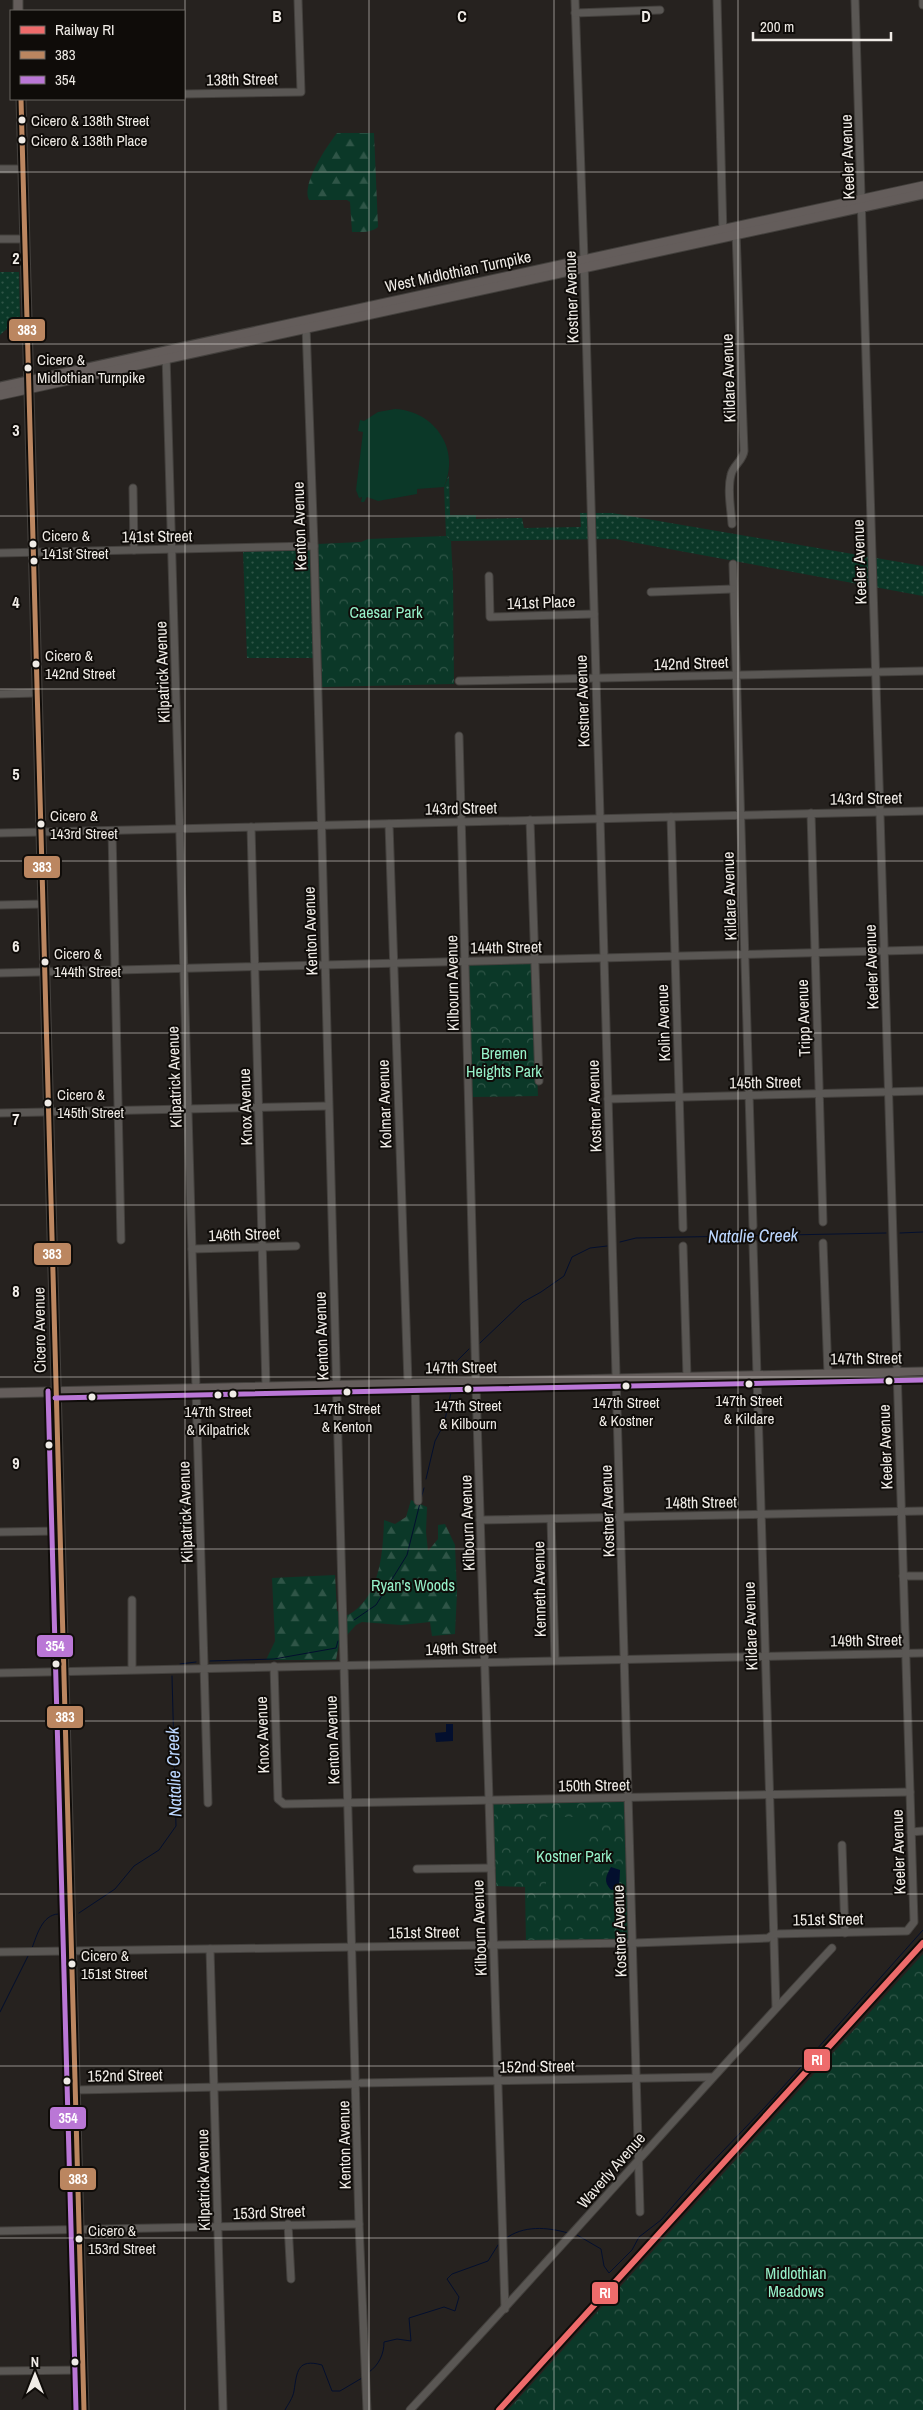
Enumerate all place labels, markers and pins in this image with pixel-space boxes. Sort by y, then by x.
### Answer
place label: Cicero & 138th Street [31,110,150,131]
marker: Cicero & 138th Street [17,115,27,125]
place label: Cicero & 138th Place [31,130,147,151]
marker: Cicero & 138th Place [17,135,27,145]
place label: Cicero & Midlothian Turnpike [37,349,145,388]
marker: Cicero & Midlothian Turnpike [23,363,33,373]
place label: Cicero & 141st Street [42,525,109,564]
marker: Cicero & 141st Street [28,539,38,549]
unlabelled marker [29,556,39,566]
place label: Cicero & 142nd Street [45,645,116,684]
marker: Cicero & 142nd Street [31,659,41,669]
place label: Cicero & 143rd Street [50,805,118,844]
marker: Cicero & 143rd Street [36,819,46,829]
place label: Cicero & 144th Street [54,943,122,982]
marker: Cicero & 144th Street [40,957,50,967]
place label: Cicero & 145th Street [57,1084,125,1123]
marker: Cicero & 145th Street [43,1098,53,1108]
unlabelled marker [884,1376,894,1386]
marker: 147th Street & Kildare [744,1379,754,1389]
marker: 147th Street & Kostner [621,1381,631,1391]
marker: 147th Street & Kilbourn [463,1384,473,1394]
marker: 147th Street & Kenton [342,1387,352,1397]
unlabelled marker [228,1389,238,1399]
marker: 147th Street & Kilpatrick [213,1390,223,1400]
place label: 147th Street & Kildare [715,1390,783,1429]
unlabelled marker [87,1392,97,1402]
place label: 147th Street & Kostner [592,1392,660,1431]
place label: 147th Street & Kilbourn [434,1395,502,1434]
place label: 147th Street & Kenton [313,1398,381,1437]
place label: 147th Street & Kilpatrick [184,1401,252,1440]
unlabelled marker [44,1440,54,1450]
unlabelled marker [51,1659,61,1669]
place label: Cicero & 151st Street [81,1945,148,1984]
marker: Cicero & 151st Street [67,1959,77,1969]
unlabelled marker [62,2076,72,2086]
place label: Cicero & 153rd Street [88,2220,156,2259]
marker: Cicero & 153rd Street [74,2234,84,2244]
unlabelled marker [70,2357,80,2367]

